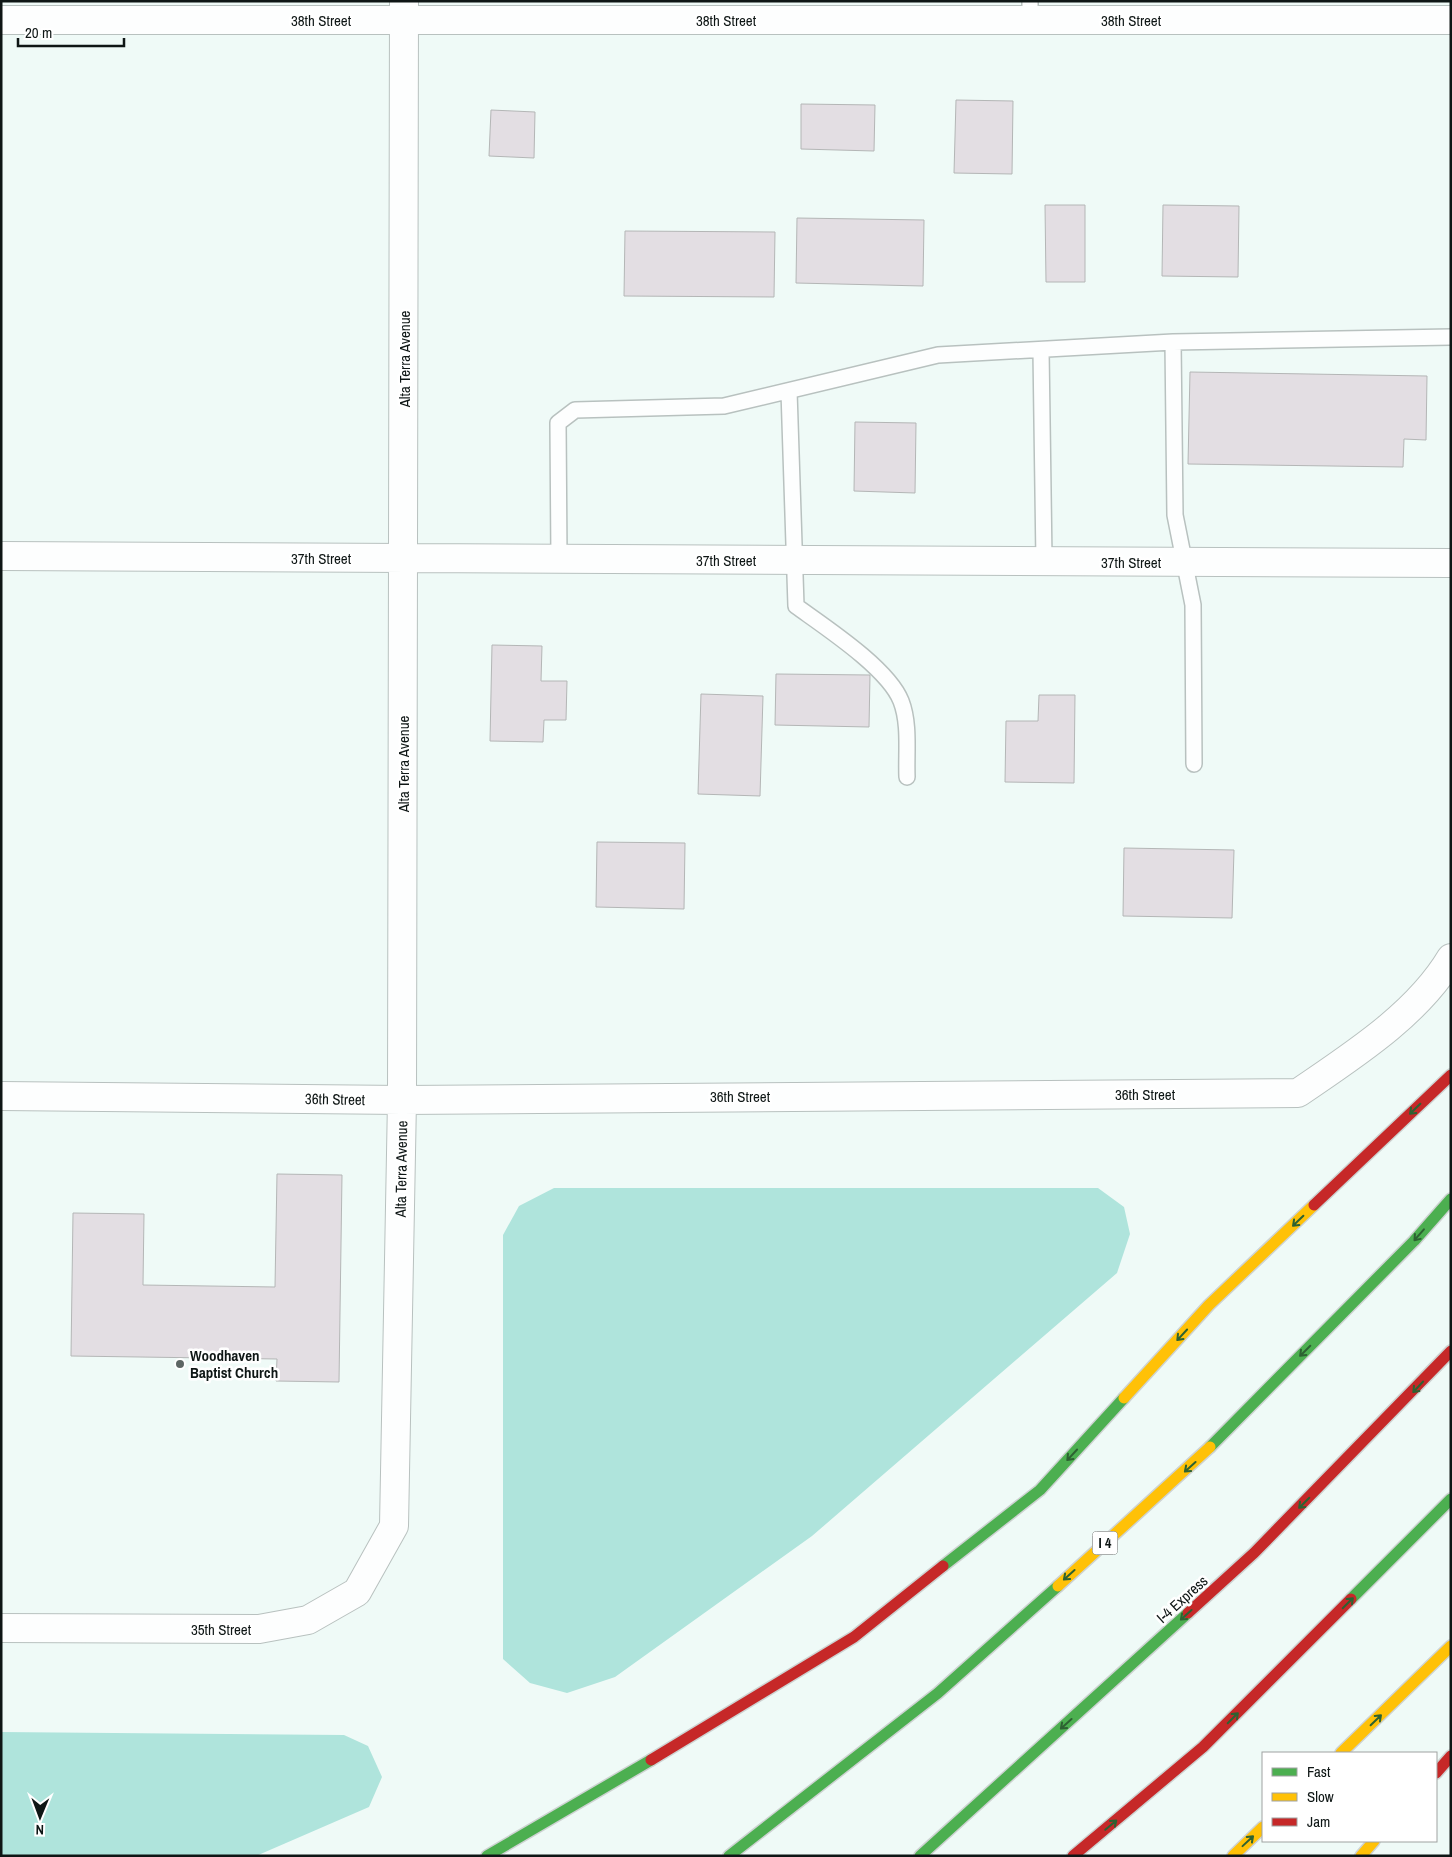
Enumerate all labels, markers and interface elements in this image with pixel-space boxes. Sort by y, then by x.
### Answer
street label: 38th Street [291,10,352,31]
street label: 38th Street [696,10,757,31]
street label: 38th Street [1101,10,1162,31]
scale bar [18,15,124,47]
text: 20 m [25,22,52,43]
street label: Alta Terra Avenue [394,311,415,408]
street label: 37th Street [291,548,352,569]
street label: 37th Street [696,550,757,571]
street label: 37th Street [1101,552,1162,573]
street label: Alta Terra Avenue [393,716,414,813]
street label: 36th Street [1115,1084,1176,1105]
street label: 36th Street [710,1086,771,1107]
street label: 36th Street [305,1088,366,1110]
one-way arrow [1409,1103,1422,1115]
street label: Alta Terra Avenue [390,1120,412,1219]
one-way arrow [1291,1215,1304,1227]
one-way arrow [1413,1229,1425,1242]
one-way arrow [1176,1328,1188,1341]
place label: Woodhaven Baptist Church [190,1345,278,1383]
one-way arrow [1299,1345,1311,1358]
marker: Woodhaven Baptist Church [174,1358,186,1370]
one-way arrow [1412,1381,1424,1394]
one-way arrow [1066,1448,1078,1461]
one-way arrow [1184,1461,1197,1473]
one-way arrow [1298,1497,1310,1509]
road number: I 4 [1092,1532,1118,1555]
one-way arrow [1063,1569,1076,1581]
street label: I-4 Express [1152,1570,1212,1628]
one-way arrow [1342,1596,1354,1609]
one-way arrow [1180,1609,1193,1621]
street label: 35th Street [191,1619,252,1640]
one-way arrow [1227,1711,1239,1724]
one-way arrow [1370,1714,1383,1726]
one-way arrow [1059,1718,1072,1730]
legend [1262,1752,1437,1842]
text: Fast [1307,1761,1331,1782]
text: Slow [1307,1786,1334,1807]
north arrow [15,1792,65,1842]
text: Jam [1307,1811,1330,1832]
one-way arrow [1104,1819,1117,1830]
text: N [35,1821,44,1839]
one-way arrow [1242,1835,1254,1847]

